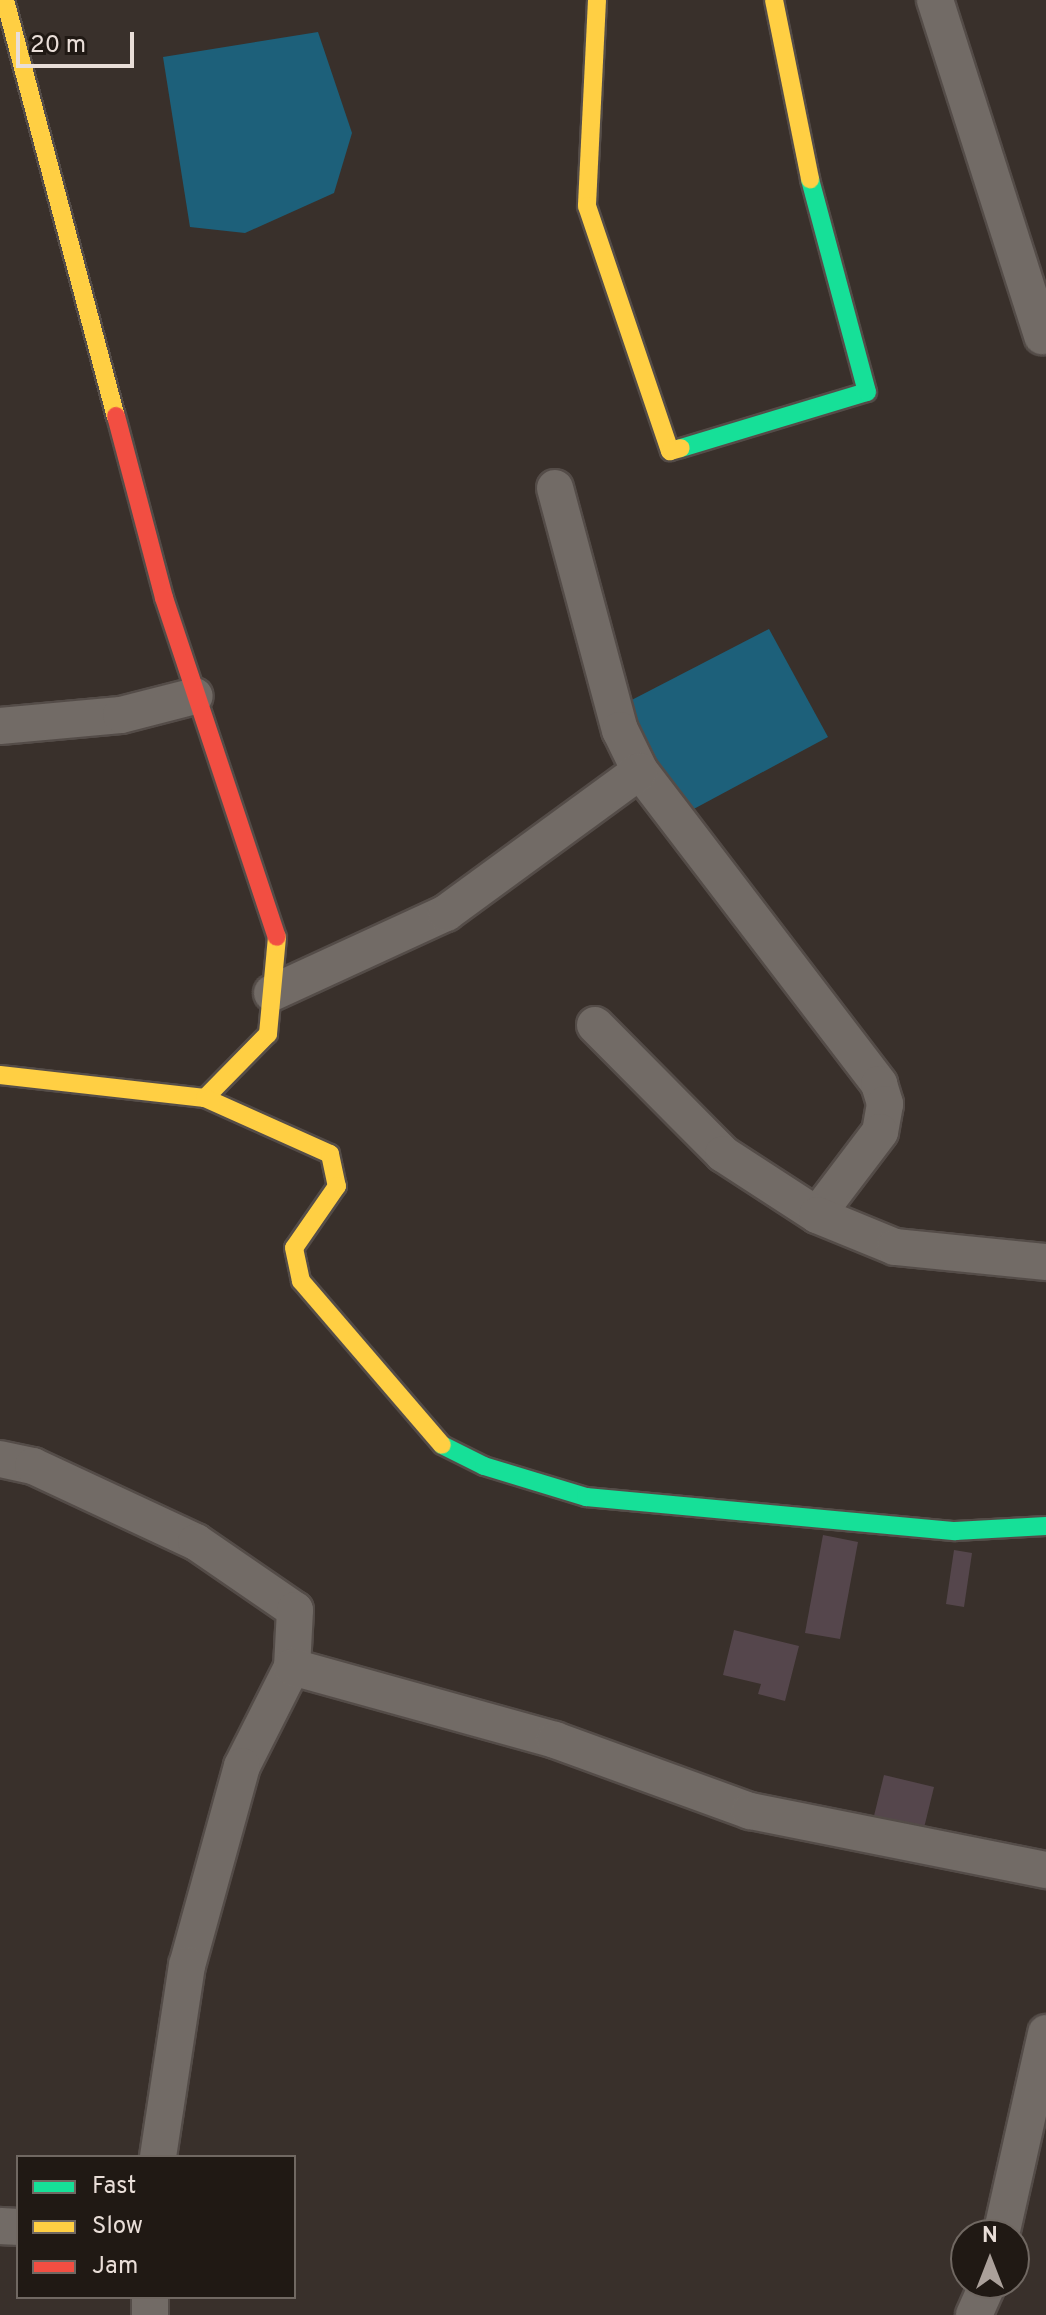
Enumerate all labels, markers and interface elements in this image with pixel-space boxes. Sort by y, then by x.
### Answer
scale bar [20,16,138,66]
text: 20 m [30,31,86,61]
legend [16,2155,296,2299]
text: Fast [92,2172,136,2202]
text: Slow [92,2212,143,2242]
north arrow [950,2219,1030,2299]
text: N [982,2223,998,2250]
text: Jam [92,2252,138,2282]

